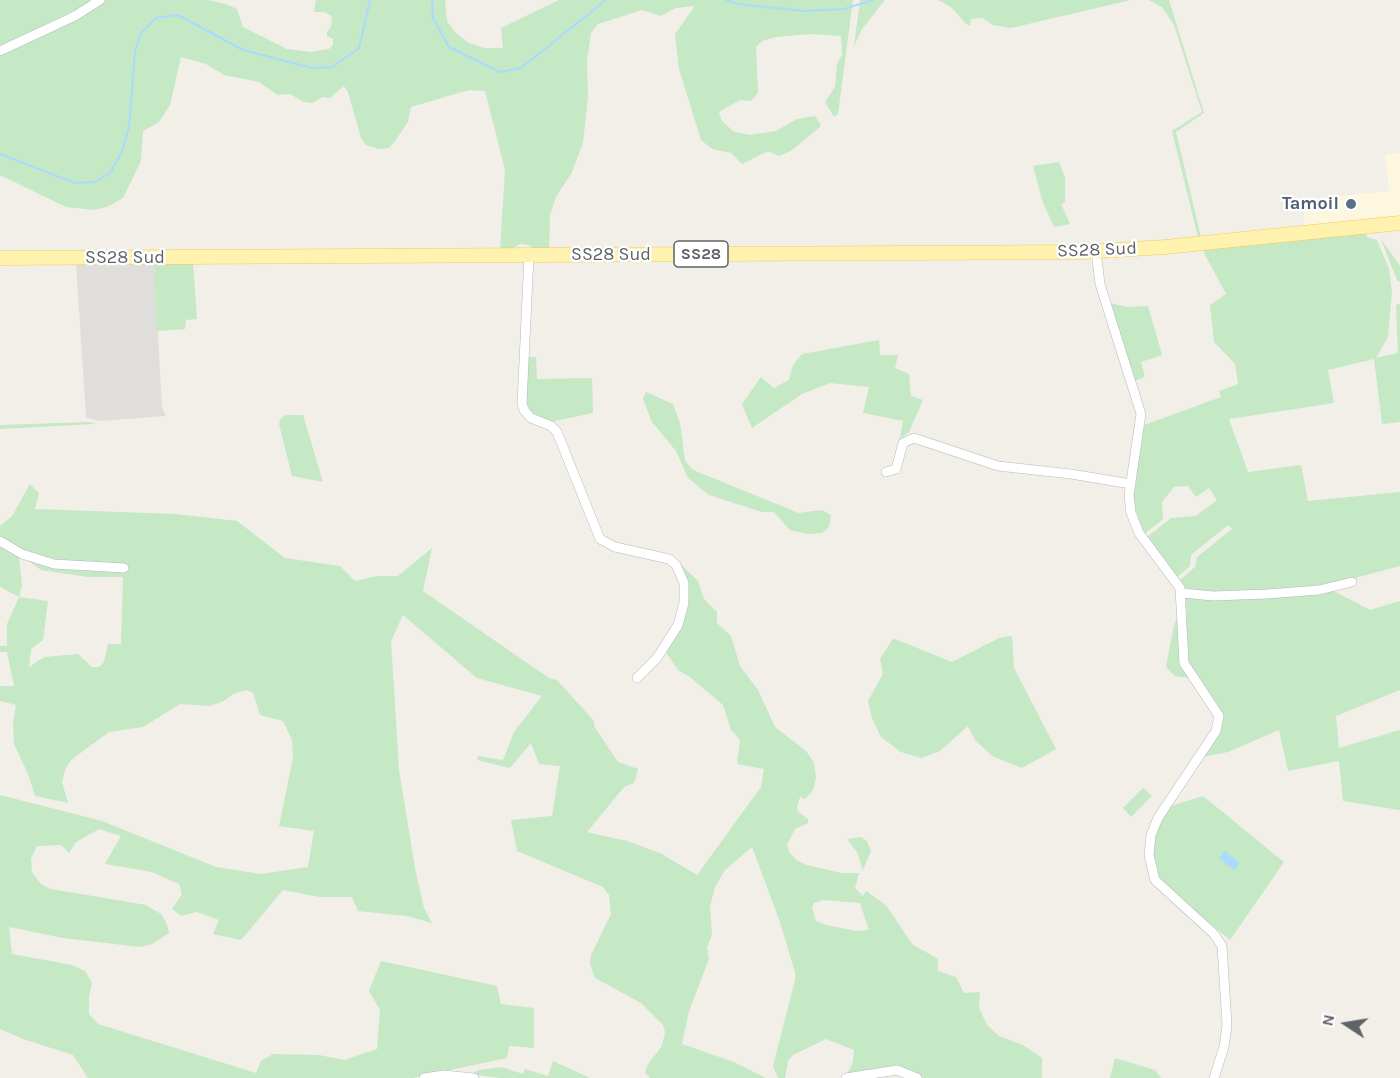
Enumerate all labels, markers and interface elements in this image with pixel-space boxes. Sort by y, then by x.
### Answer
place label: Tamoil [1282,193,1339,215]
marker: Tamoil [1344,197,1358,211]
street label: SS28 Sud [1057,238,1137,262]
road number: SS28 [674,241,728,267]
street label: SS28 Sud [571,244,651,266]
street label: SS28 Sud [85,247,165,269]
north arrow [1316,994,1376,1054]
text: N [1317,1013,1338,1028]

